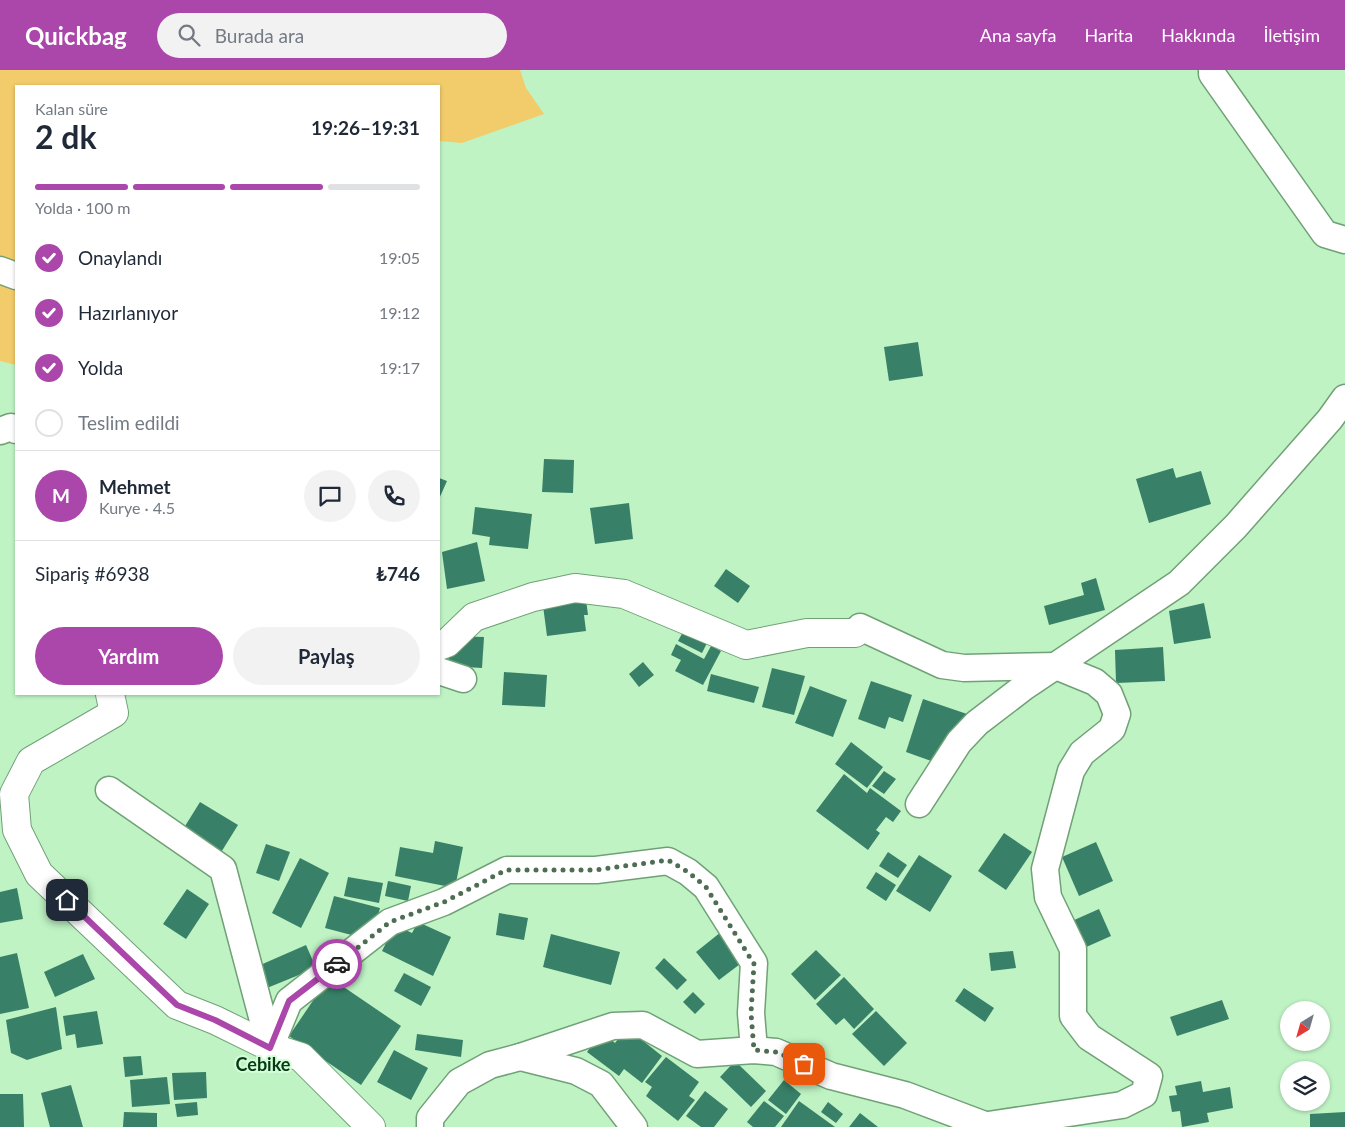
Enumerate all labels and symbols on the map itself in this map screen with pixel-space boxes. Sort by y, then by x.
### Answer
pin [46,879,88,921]
courier [312,939,362,989]
north arrow [1280,1001,1330,1051]
pin [783,1043,825,1085]
district label: Cebike [236,1053,291,1075]

